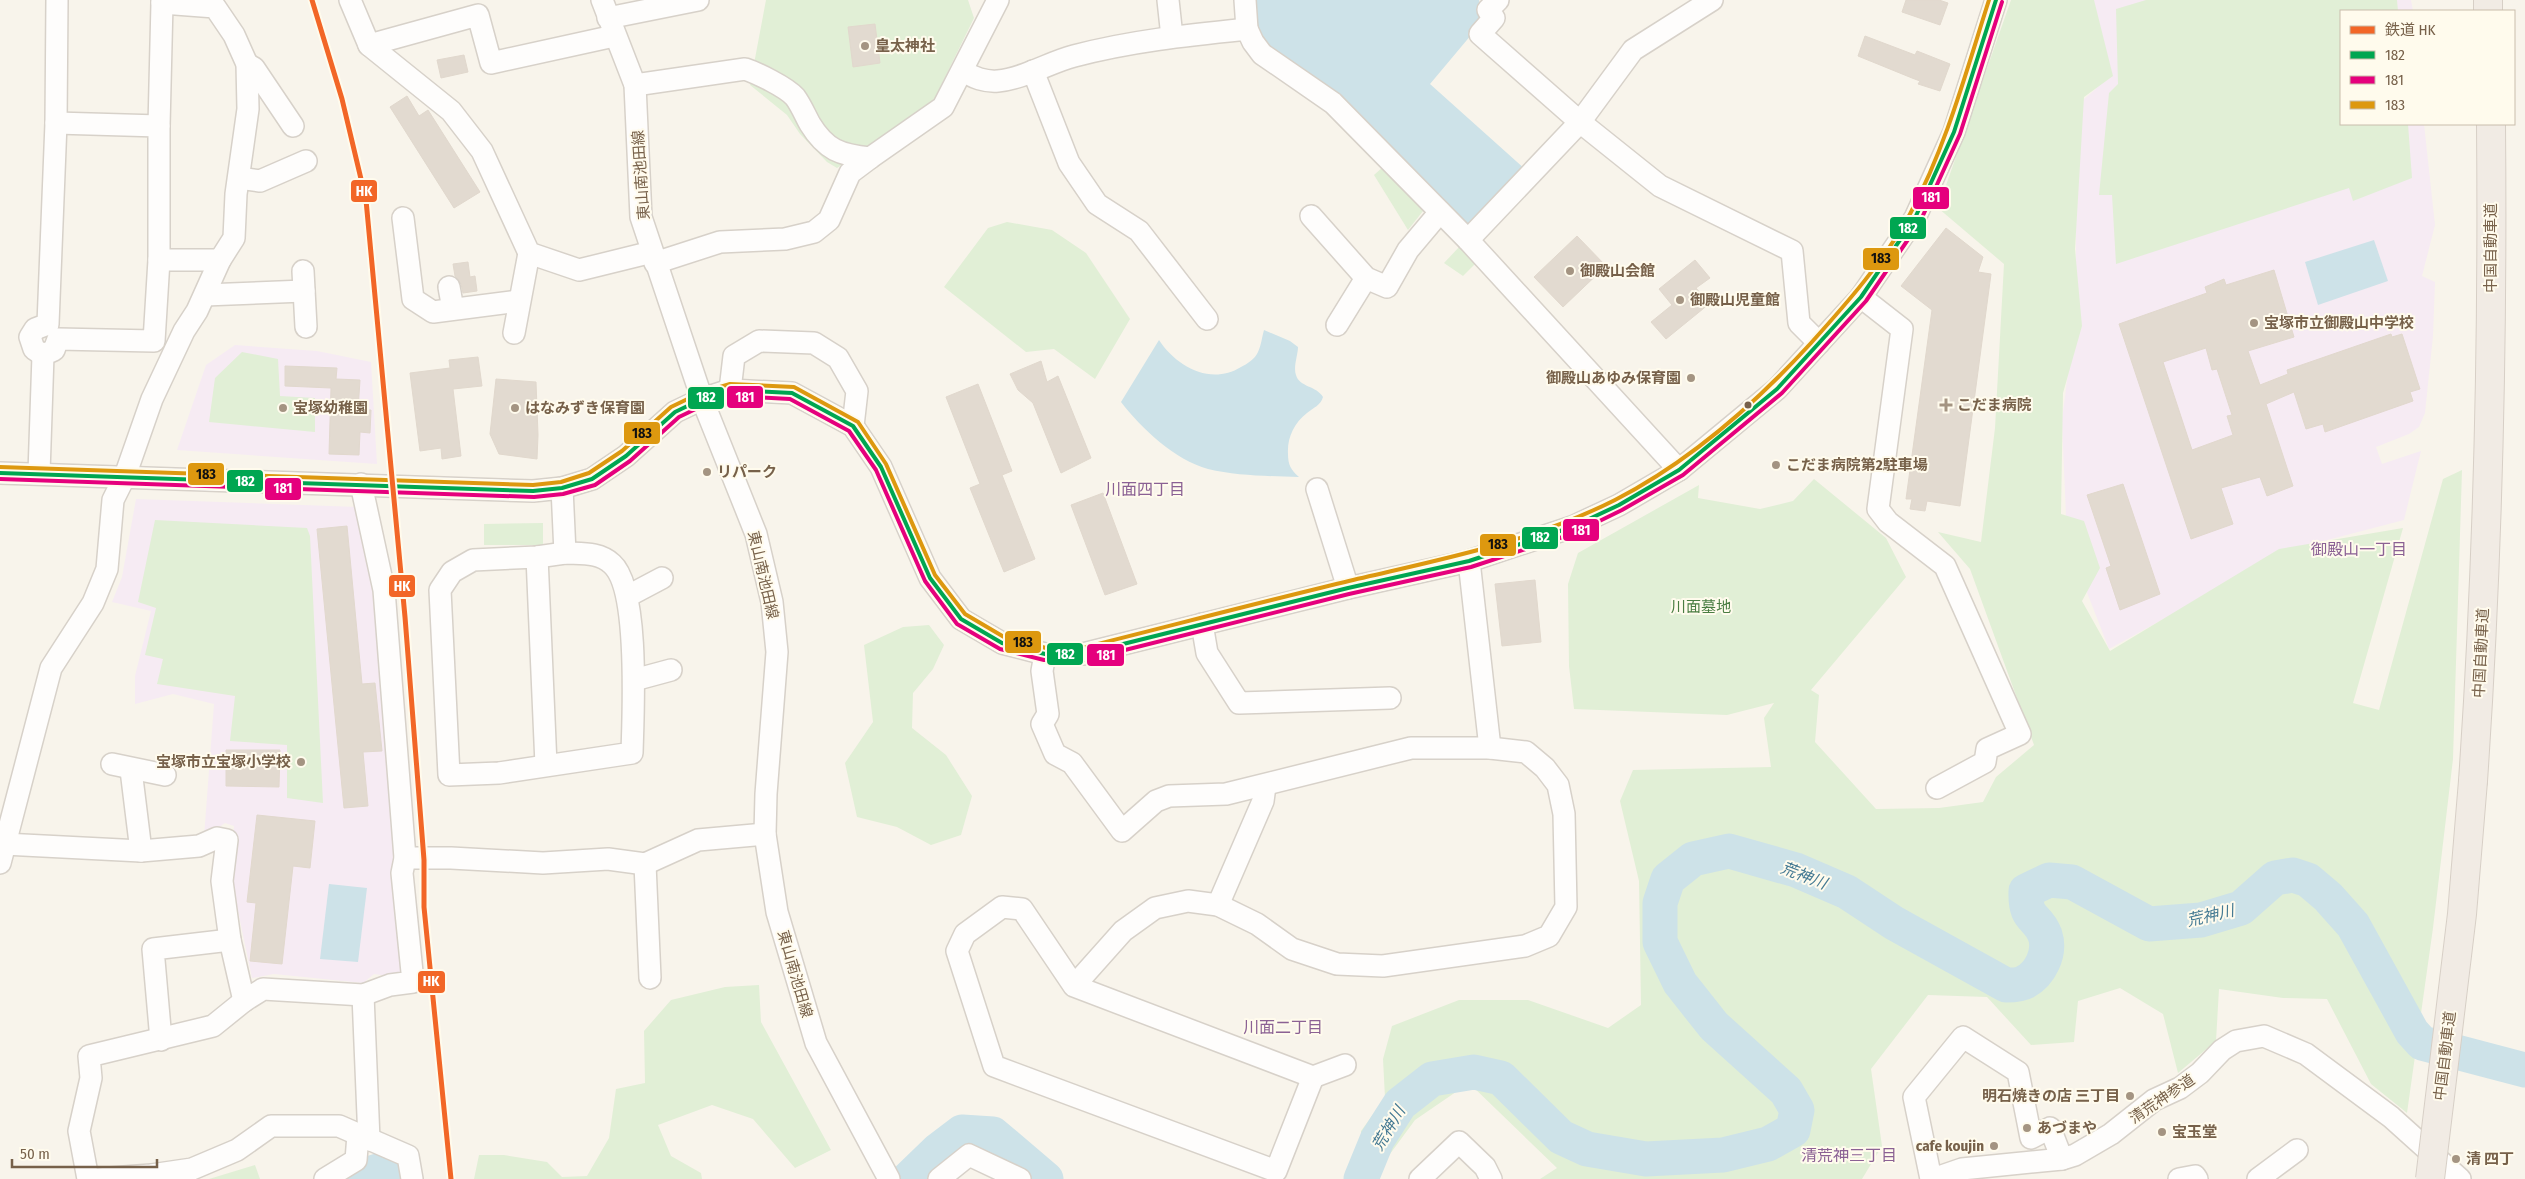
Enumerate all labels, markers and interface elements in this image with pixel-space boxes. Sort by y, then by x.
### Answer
legend [2340,10,2515,125]
text: 鉄道 HK [2385,21,2436,39]
place label: 皇太神社 [875,37,935,55]
marker: 皇太神社 [859,40,871,52]
text: 182 [2385,46,2405,64]
text: 181 [2385,71,2404,89]
text: 183 [2385,96,2405,114]
street label: 東山南池田線 [629,129,653,221]
line badge: HK [350,179,378,203]
text: HK [356,183,373,200]
line badge: 181 [1912,186,1950,210]
text: 181 [1922,189,1940,206]
street label: 中国自動車道 [2482,203,2500,293]
line badge: 182 [1889,216,1927,240]
text: 182 [1898,220,1918,237]
line badge: 183 [1862,247,1900,271]
text: 183 [1871,250,1891,267]
place label: 御殿山会館 [1580,262,1655,280]
marker: 御殿山会館 [1564,265,1576,277]
place label: 御殿山児童館 [1690,291,1780,309]
marker: 御殿山児童館 [1674,294,1686,306]
place label: 宝塚市立御殿山中学校 [2264,314,2414,332]
marker: 宝塚市立御殿山中学校 [2248,317,2260,329]
place label: 御殿山あゆみ保育園 [1546,369,1681,387]
marker: 御殿山あゆみ保育園 [1685,372,1697,384]
line badge: 181 [726,385,764,409]
line badge: 182 [687,386,725,410]
text: 182 [696,389,716,406]
text: 181 [736,389,754,406]
place label: こだま病院 [1957,396,2032,414]
marker: こだま病院 [1939,398,1953,412]
place label: 宝塚幼稚園 [293,399,368,417]
place label: はなみずき保育園 [525,399,645,417]
unlabelled marker [1743,400,1753,410]
marker: 宝塚幼稚園 [277,402,289,414]
marker: はなみずき保育園 [509,402,521,414]
line badge: 183 [623,421,661,445]
text: 183 [632,425,652,442]
place label: こだま病院第2駐車場 [1786,456,1928,474]
marker: こだま病院第2駐車場 [1770,459,1782,471]
line badge: 183 [187,462,225,486]
place label: リパーク [717,463,777,481]
text: 183 [196,466,216,483]
marker: リパーク [701,466,713,478]
line badge: 182 [226,469,264,493]
text: 182 [235,473,255,490]
line badge: 181 [264,477,302,501]
text: 181 [274,480,292,497]
district label: 川面四丁目 [1105,480,1185,499]
line badge: 181 [1562,518,1600,542]
text: 181 [1572,522,1590,539]
line badge: 182 [1521,526,1559,550]
street label: 東山南池田線 [744,529,782,621]
text: 182 [1530,529,1550,546]
line badge: 183 [1479,533,1517,557]
text: 183 [1488,536,1508,553]
district label: 御殿山一丁目 [2311,540,2407,559]
line badge: HK [388,574,416,598]
text: HK [394,578,411,595]
park label: 川面墓地 [1671,598,1731,616]
street label: 中国自動車道 [2470,608,2492,698]
line badge: 183 [1004,630,1042,654]
text: 183 [1013,634,1033,651]
line badge: 182 [1046,642,1084,666]
line badge: 181 [1086,643,1125,667]
text: 182 [1055,646,1075,663]
text: 181 [1097,647,1115,664]
place label: 宝塚市立宝塚小学校 [156,753,291,771]
marker: 宝塚市立宝塚小学校 [295,756,307,768]
water label: 荒神川 [1778,858,1831,894]
water label: 荒神川 [2185,900,2238,930]
street label: 東山南池田線 [774,928,816,1020]
line badge: HK [417,970,446,994]
text: HK [423,973,440,990]
street label: 中国自動車道 [2431,1010,2459,1102]
district label: 川面二丁目 [1243,1018,1323,1037]
street label: 清荒神参道 [2126,1071,2198,1127]
place label: 明石焼きの店 三丁目 [1982,1087,2120,1105]
marker: 明石焼きの店 三丁目 [2124,1090,2136,1102]
water label: 荒神川 [1368,1101,1410,1154]
place label: あづまや [2037,1119,2097,1137]
marker: あづまや [2021,1122,2033,1134]
place label: 宝玉堂 [2172,1123,2217,1141]
marker: 宝玉堂 [2156,1126,2168,1138]
scale bar [12,1136,158,1168]
place label: cafe koujin [1916,1137,1984,1155]
marker: cafe koujin [1988,1140,2000,1152]
text: 50 m [20,1145,50,1163]
district label: 清荒神三丁目 [1801,1146,1897,1165]
place label: 清 四丁 [2466,1150,2514,1168]
marker: 清 四丁 [2450,1153,2462,1165]

